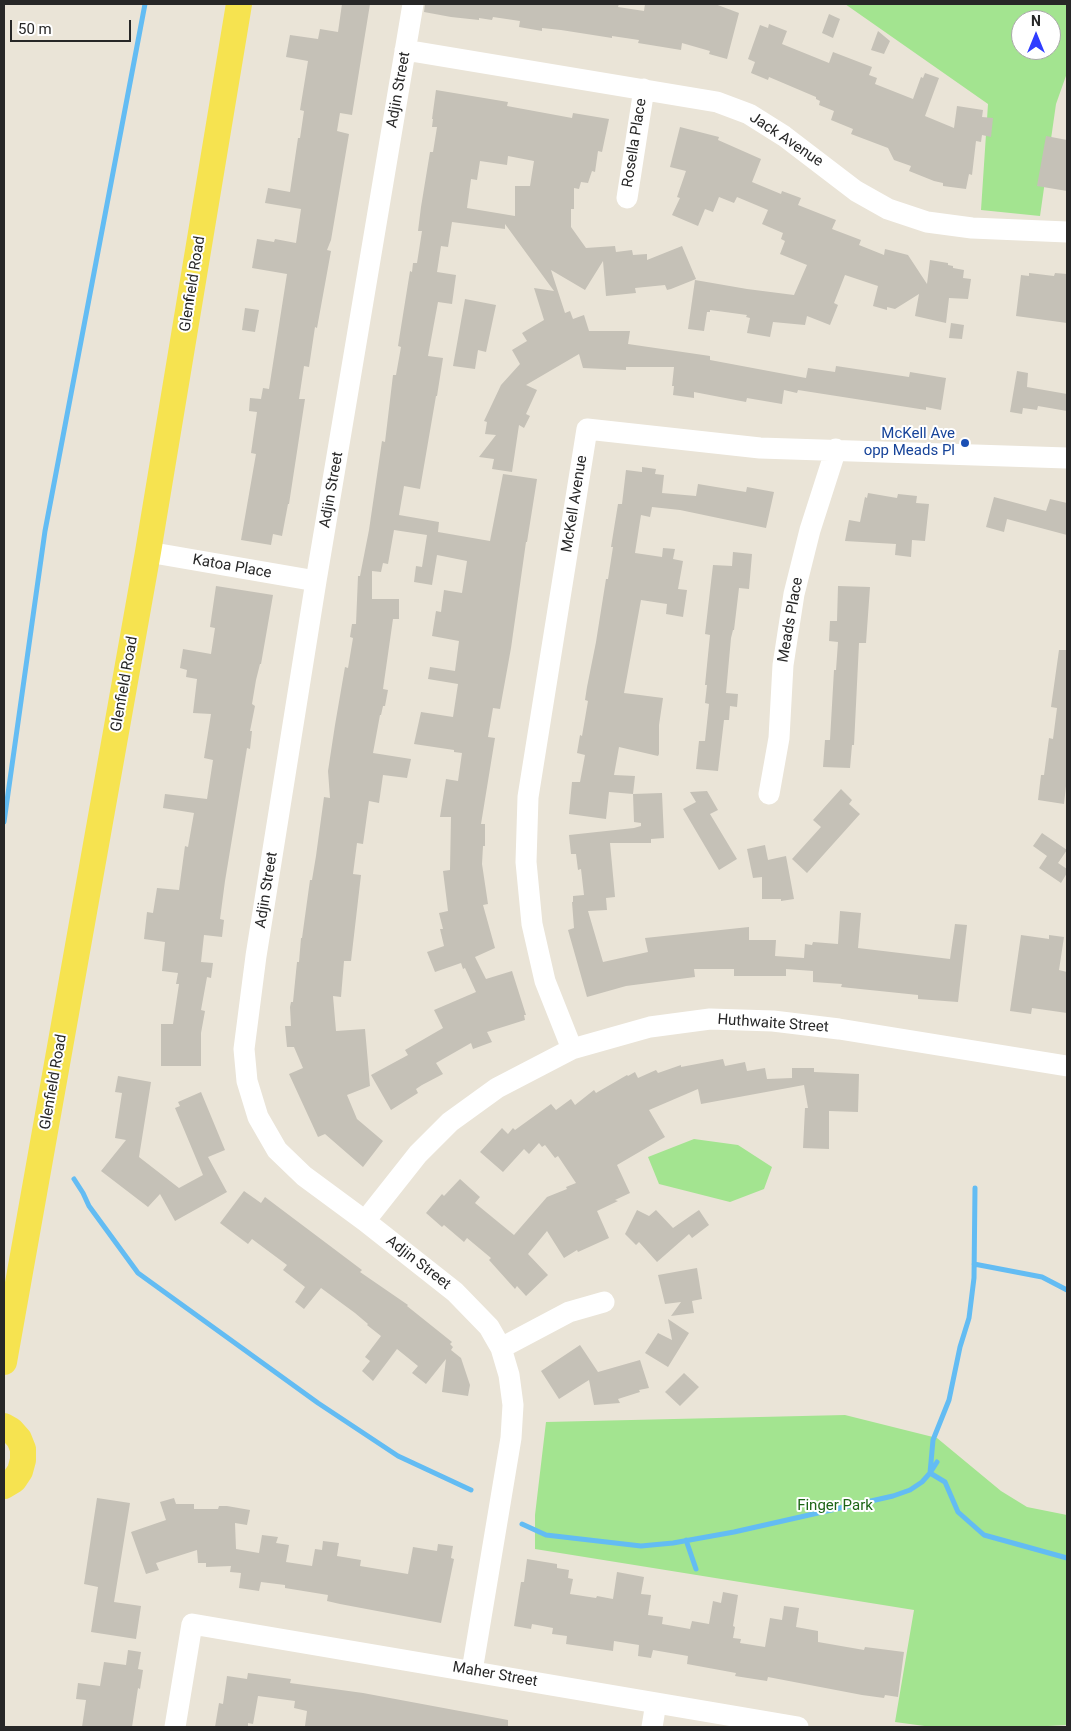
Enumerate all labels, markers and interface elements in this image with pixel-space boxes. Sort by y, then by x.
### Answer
scale bar [12,10,134,42]
north arrow [1011,10,1061,60]
text: N [1031,13,1041,29]
text: 50 m [18,20,52,38]
street label: Adjin Street [383,50,415,130]
street label: Rosella Place [619,97,651,189]
street label: Jack Avenue [746,109,826,171]
street label: Glenfield Road [177,235,209,333]
place label: McKell Ave opp Meads Pl [864,425,955,460]
marker: McKell Ave opp Meads Pl [959,437,971,449]
street label: Adjin Street [316,450,348,530]
street label: McKell Avenue [558,454,592,554]
street label: Katoa Place [191,551,273,583]
street label: Meads Place [775,576,807,664]
street label: Glenfield Road [108,635,142,733]
street label: Adjin Street [252,851,282,929]
street label: Huthwaite Street [717,1011,829,1037]
street label: Glenfield Road [37,1033,71,1131]
street label: Adjin Street [382,1232,454,1294]
park label: Finger Park [797,1497,873,1515]
street label: Maher Street [451,1659,539,1691]

